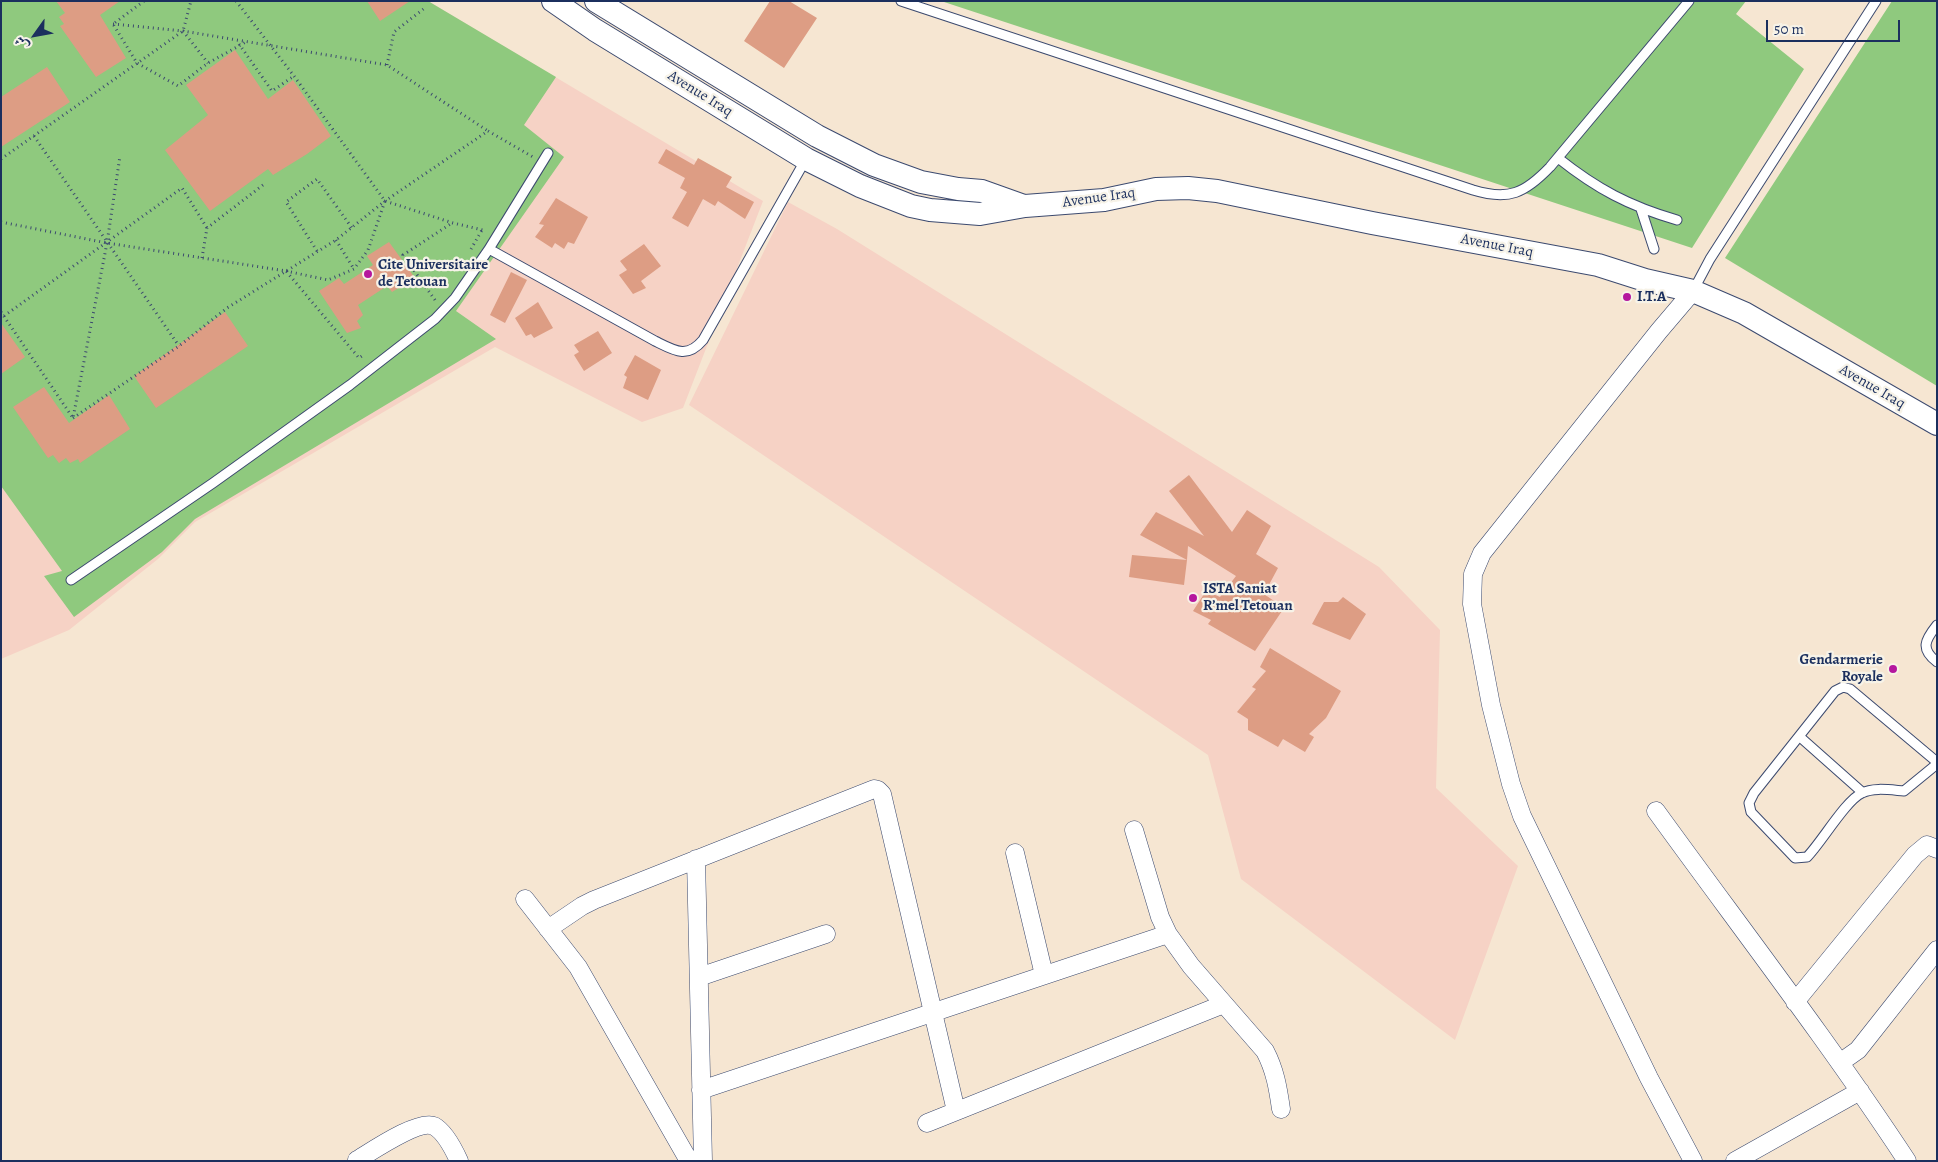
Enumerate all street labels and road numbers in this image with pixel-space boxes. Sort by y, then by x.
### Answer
street label: Avenue Iraq [664,67,736,121]
street label: Avenue Iraq [1061,184,1137,212]
street label: Avenue Iraq [1459,230,1535,262]
street label: Avenue Iraq [1836,361,1908,413]

